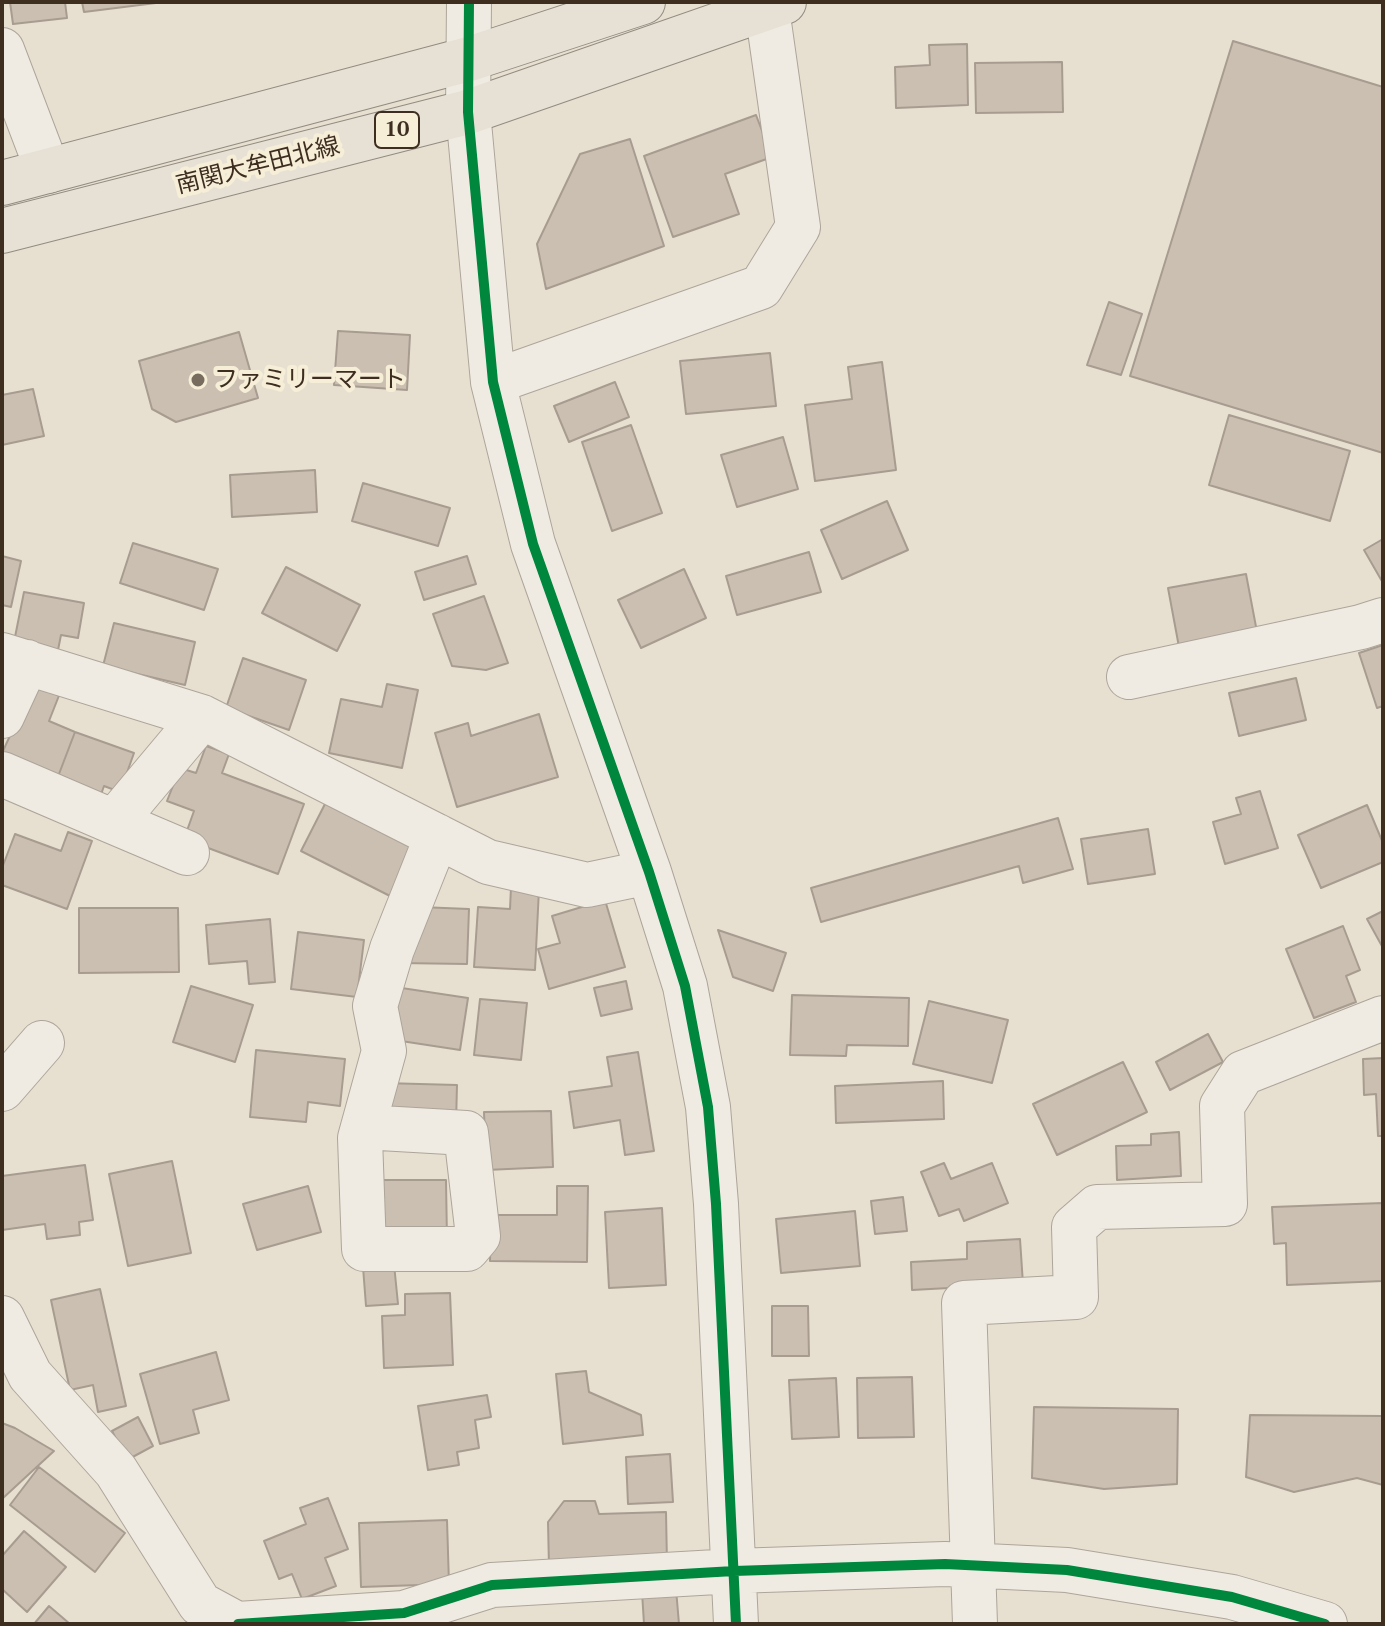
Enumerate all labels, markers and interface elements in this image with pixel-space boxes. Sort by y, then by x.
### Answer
road number: 10 [375,112,419,148]
street label: 南関大牟田北線 [173,132,343,200]
place label: ファミリーマート [214,366,406,394]
marker: ファミリーマート [189,371,207,389]

